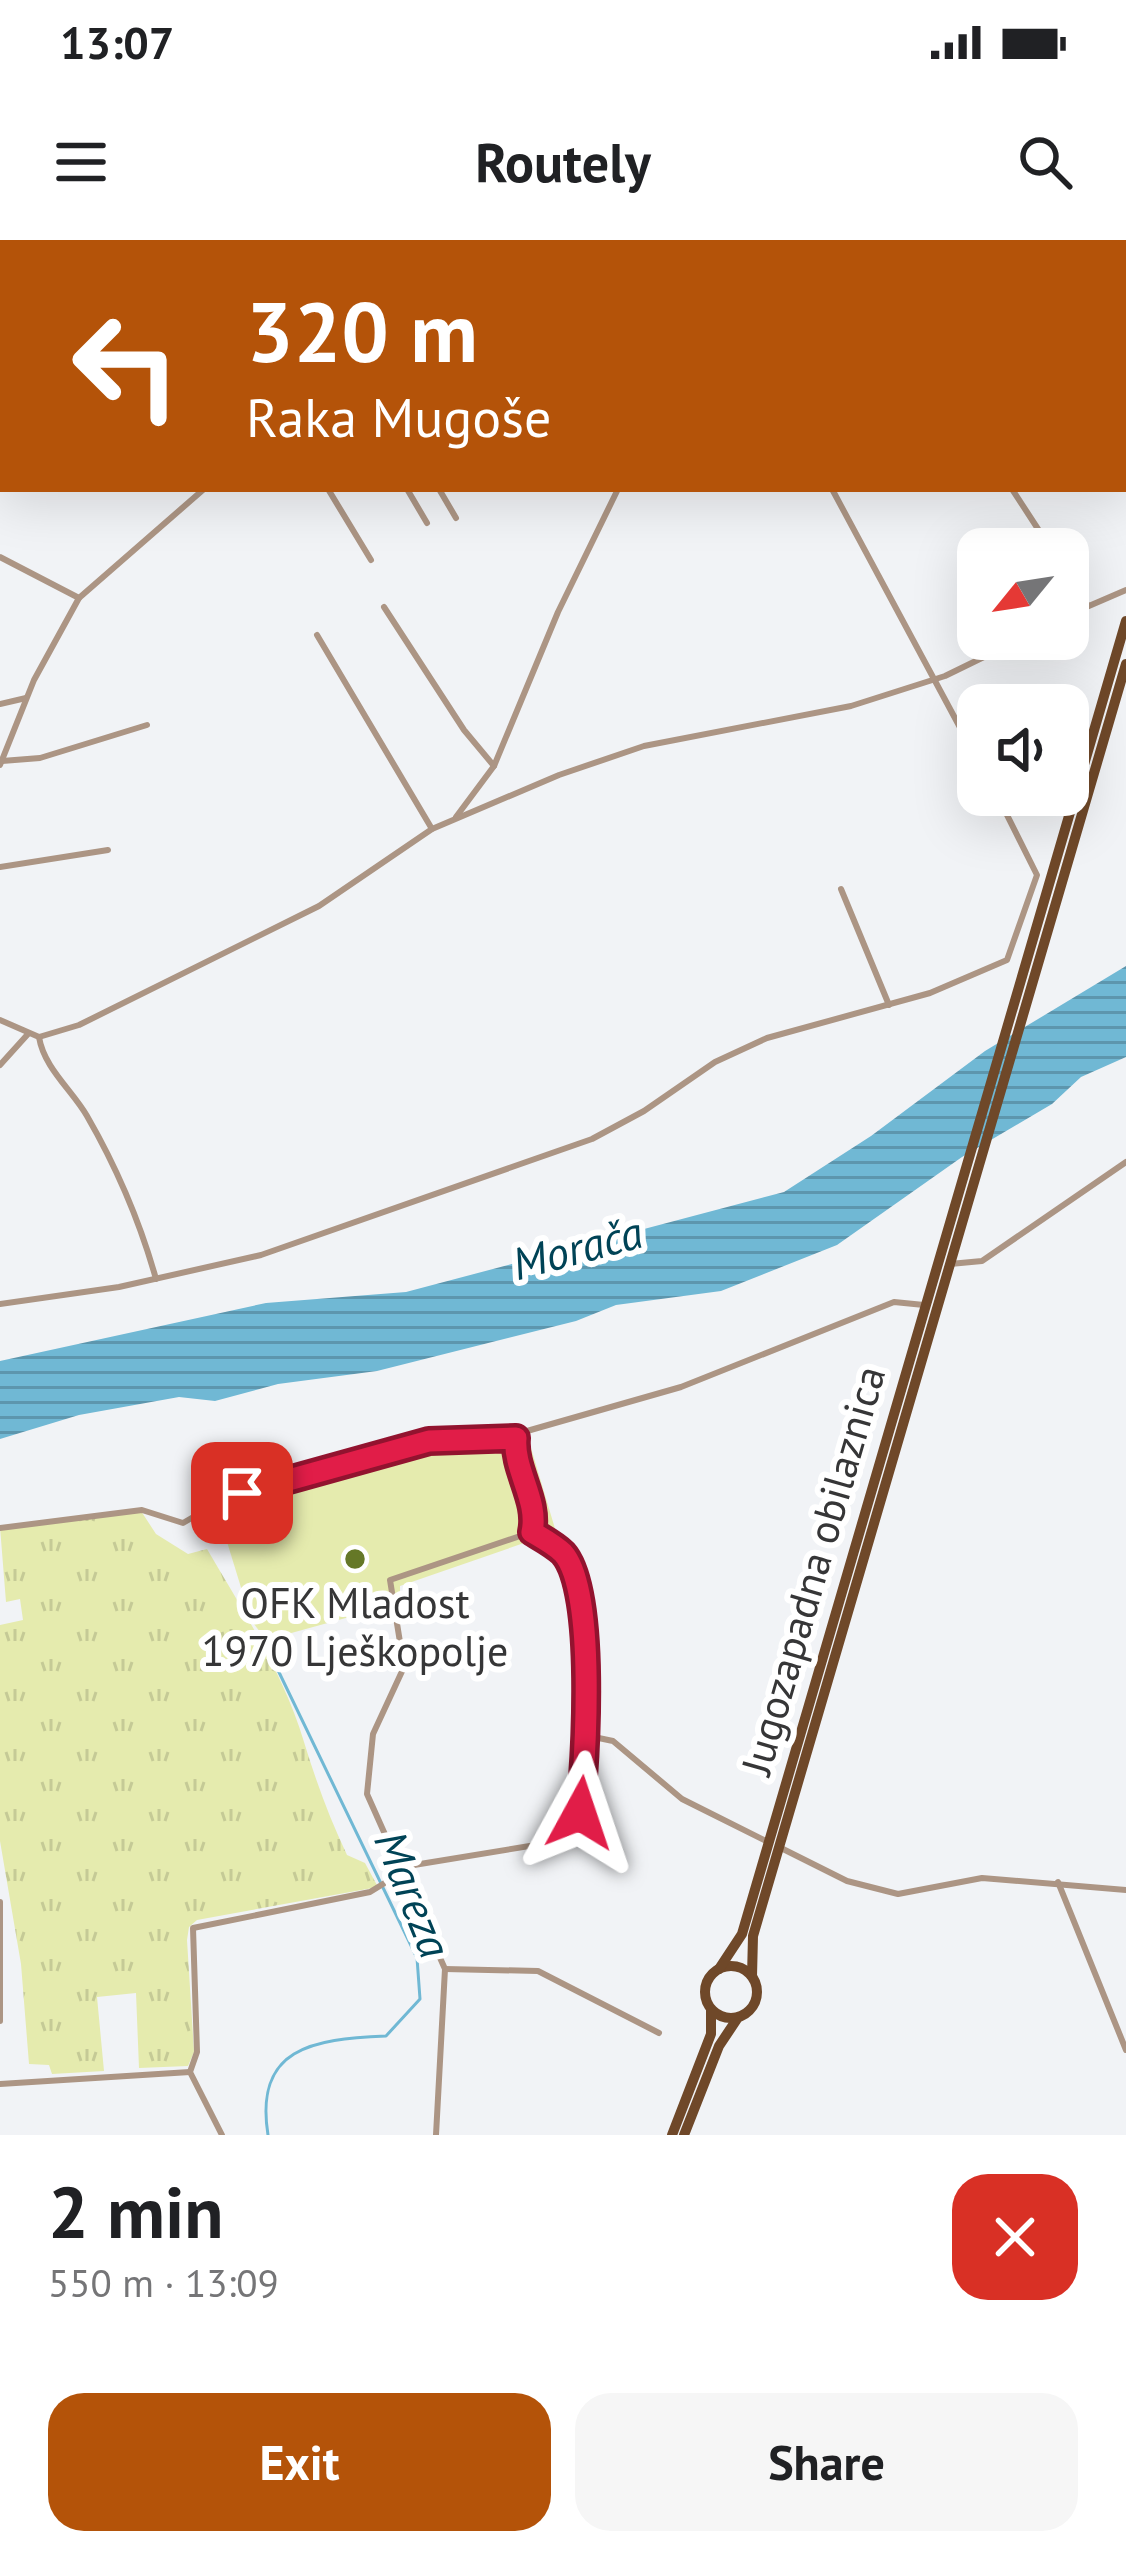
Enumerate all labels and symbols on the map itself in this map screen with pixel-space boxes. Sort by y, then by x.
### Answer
north arrow [957,528,1089,660]
water label: Morača [505,1202,648,1292]
street label: Jugozapadna obilaznica [727,1359,897,1782]
pin [191,1442,293,1544]
marker: OFK Mladost 1970 Lješkopolje [342,1546,368,1572]
place label: OFK Mladost 1970 Lješkopolje [202,1575,508,1678]
position arrow [517,1750,643,1876]
water label: Mareza [362,1822,466,1966]

